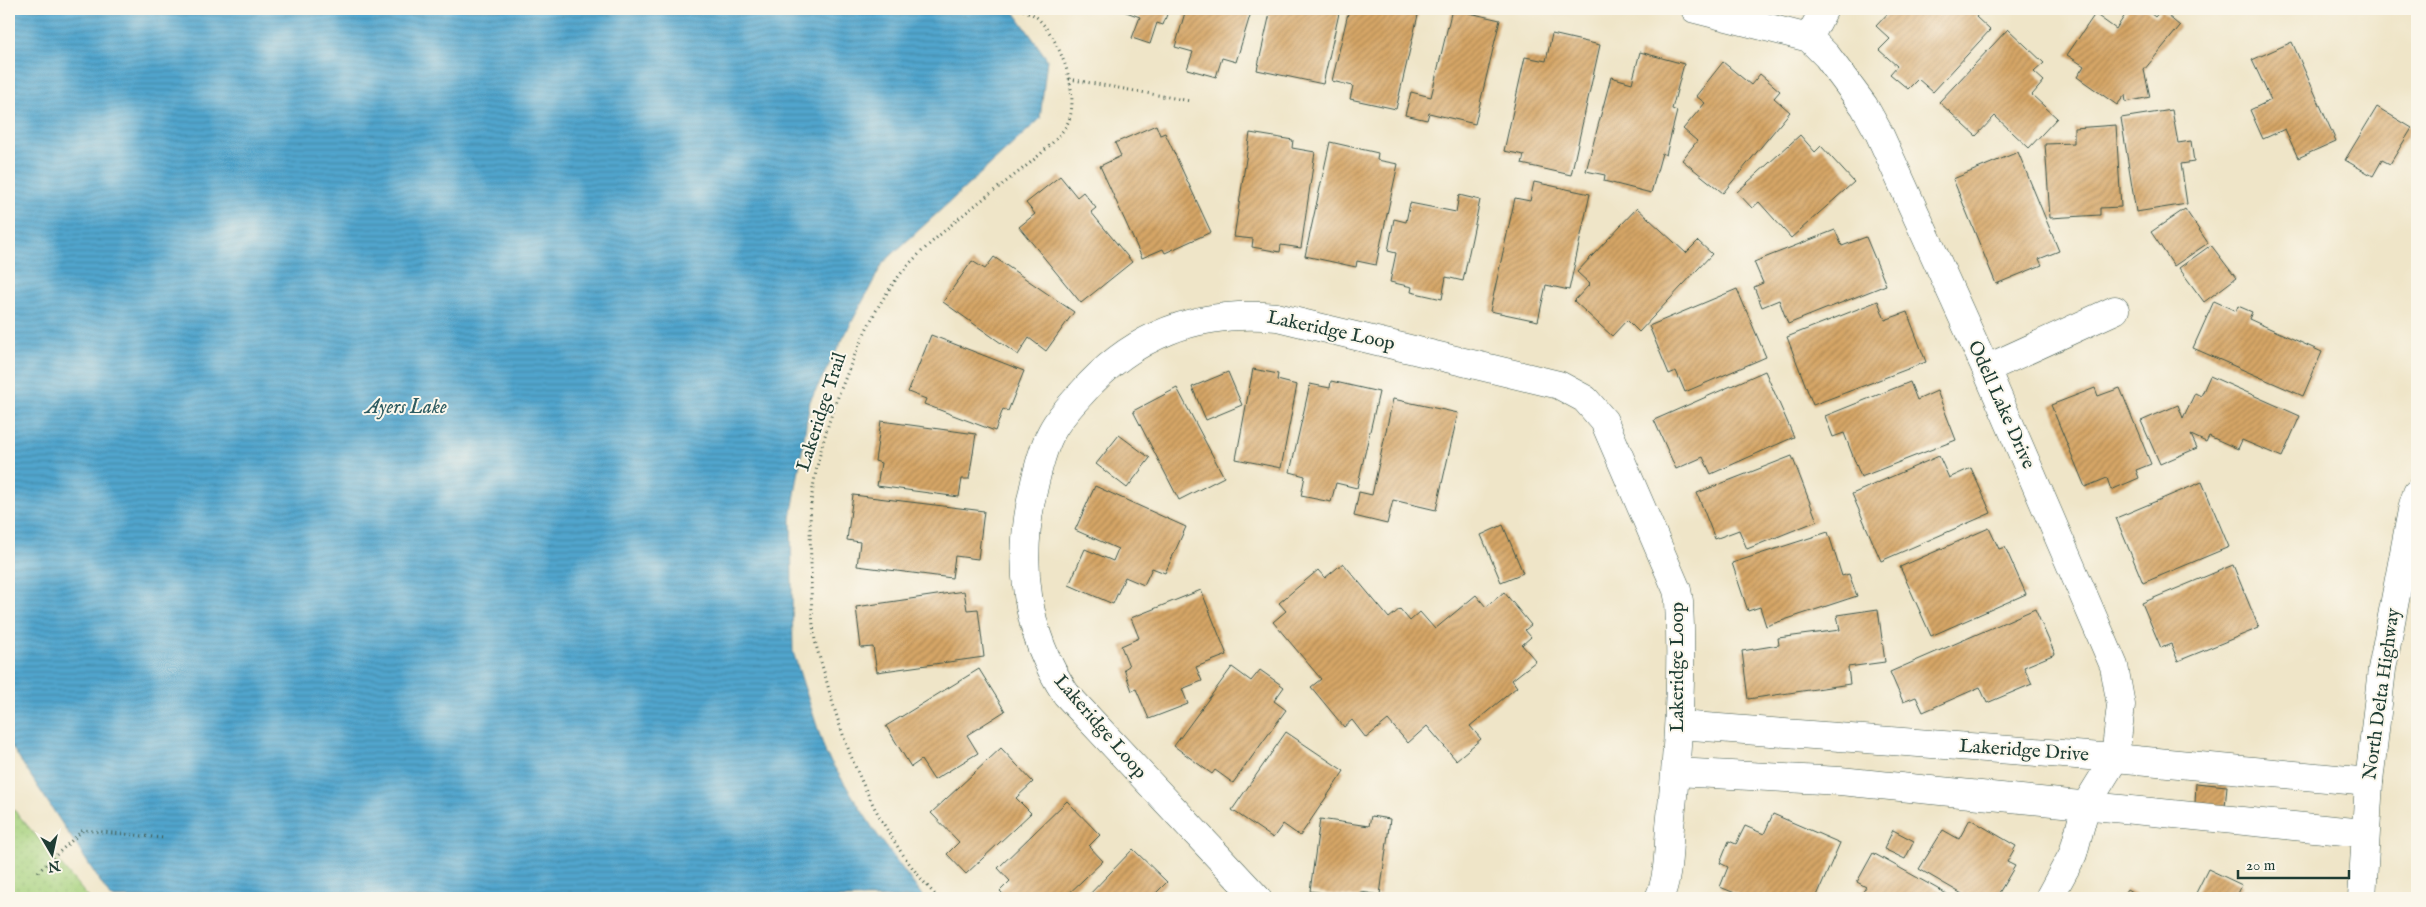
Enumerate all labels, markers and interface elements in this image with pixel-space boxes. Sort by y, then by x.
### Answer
street label: Lakeridge Loop [1265,306,1397,356]
street label: Odell Lake Drive [1962,337,2040,473]
street label: Lakeridge Trail [791,349,853,474]
water label: Ayers Lake [363,395,447,420]
street label: Lakeridge Loop [1666,602,1690,732]
street label: North Delta Highway [2358,606,2406,781]
street label: Lakeridge Loop [1048,670,1152,784]
street label: Lakeridge Drive [1958,734,2090,768]
north arrow [28,830,78,880]
scale bar [2238,847,2350,879]
text: N [46,856,62,876]
text: 20 m [2246,856,2276,875]

